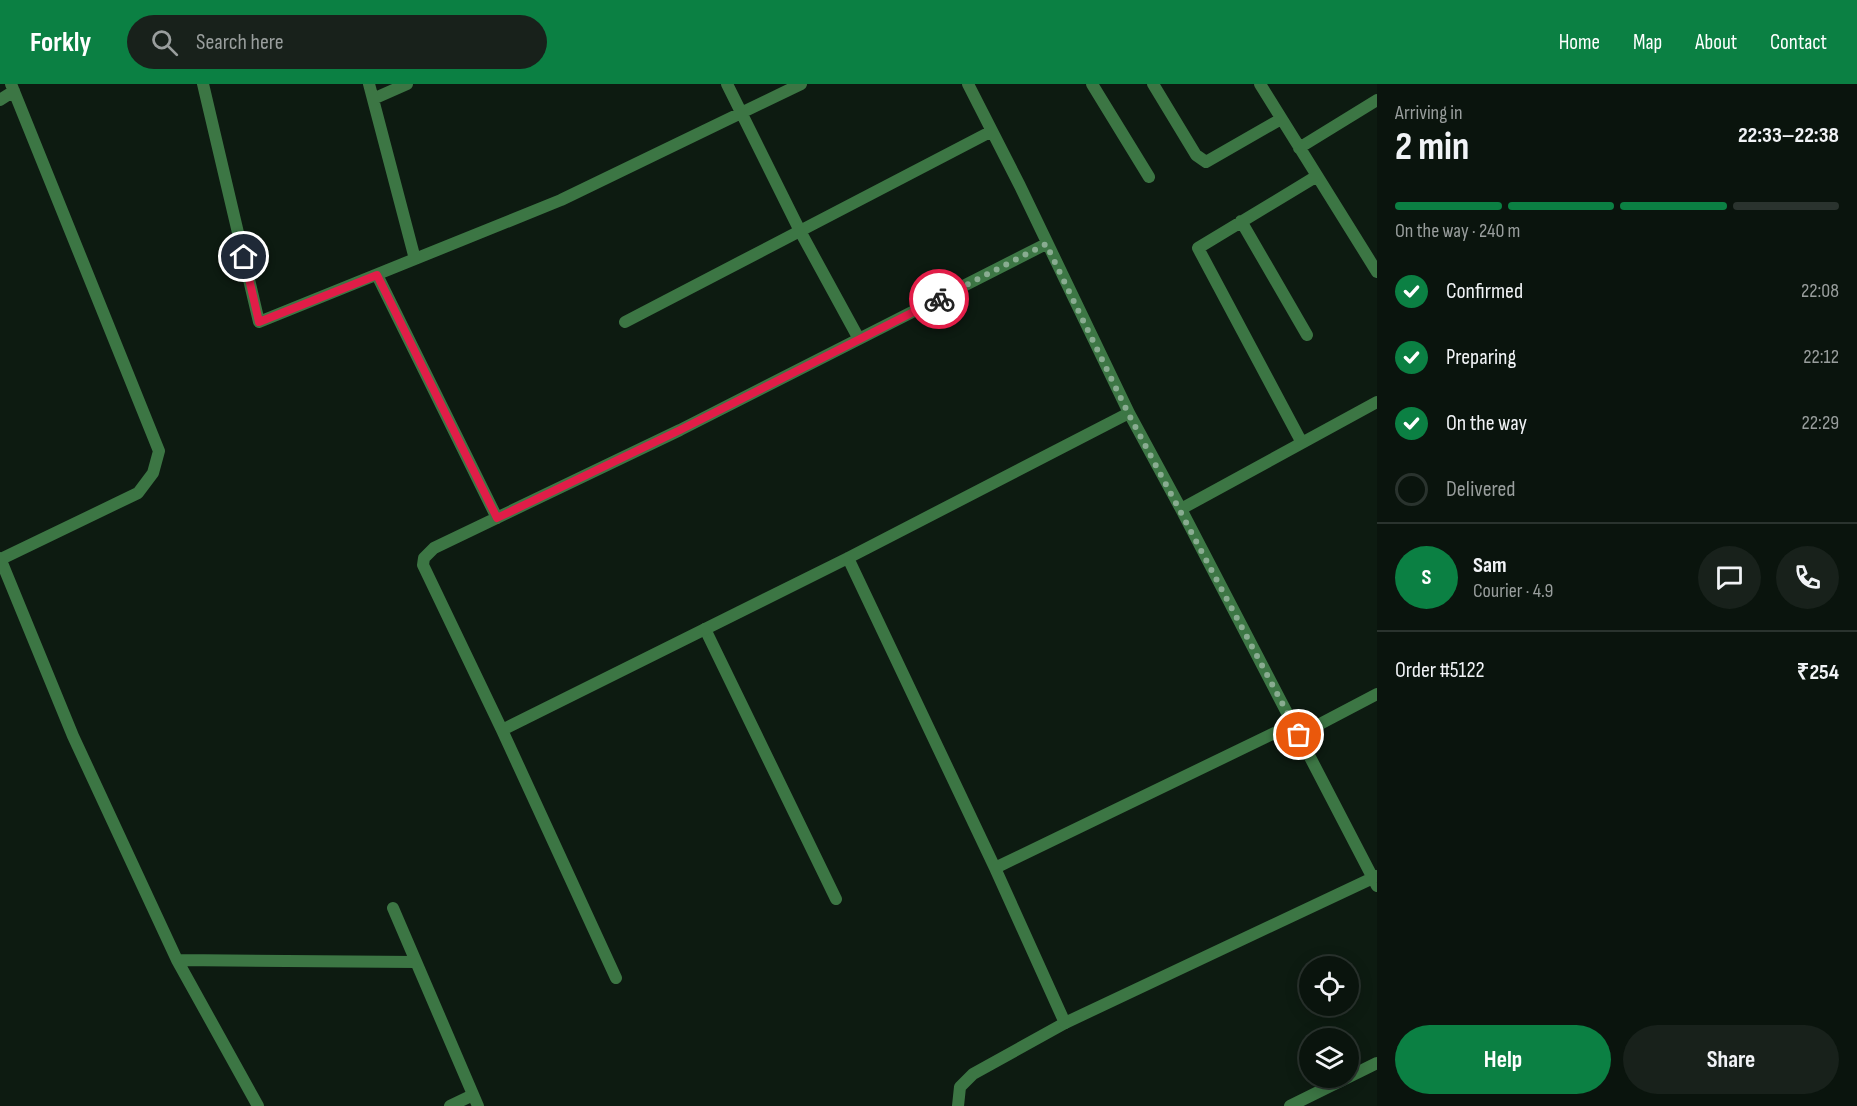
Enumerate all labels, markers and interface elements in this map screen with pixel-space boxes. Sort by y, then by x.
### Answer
search box [127,15,547,69]
text: Forkly [30,26,91,59]
icon: search [148,26,181,59]
text: Search here [196,29,284,56]
text: Home [1559,30,1600,55]
text: Map [1633,30,1662,55]
text: About [1695,30,1737,55]
text: Contact [1770,30,1827,55]
text: Arriving in [1395,101,1463,125]
text: 22:33–22:38 [1738,122,1839,149]
text: 2 min [1395,124,1469,171]
text: On the way · 240 m [1395,219,1520,243]
pin [218,231,269,282]
icon: home [227,240,260,273]
courier [909,269,969,329]
icon: check [1395,275,1428,308]
text: Confirmed [1446,278,1523,305]
text: 22:08 [1801,279,1839,303]
icon: bike [923,283,956,316]
icon: check [1395,341,1428,374]
text: Preparing [1446,344,1516,371]
text: 22:12 [1803,345,1839,369]
icon: check [1395,407,1428,440]
text: On the way [1446,410,1527,437]
text: 22:29 [1802,411,1839,435]
text: Delivered [1446,476,1515,503]
button: chat [1698,546,1761,609]
button: phone [1776,546,1839,609]
text: Sam [1473,552,1507,579]
text: S [1422,564,1431,591]
text: Courier · 4.9 [1473,579,1553,603]
text: Order #5122 [1395,657,1485,684]
text: ₹254 [1797,659,1839,686]
pin [1273,709,1324,760]
icon: bag [1282,718,1315,751]
map controls [1299,956,1359,1088]
button: locate [1299,956,1359,1016]
button: Help [1395,1025,1611,1094]
button: Share [1623,1025,1839,1094]
button: layers [1299,1028,1359,1088]

